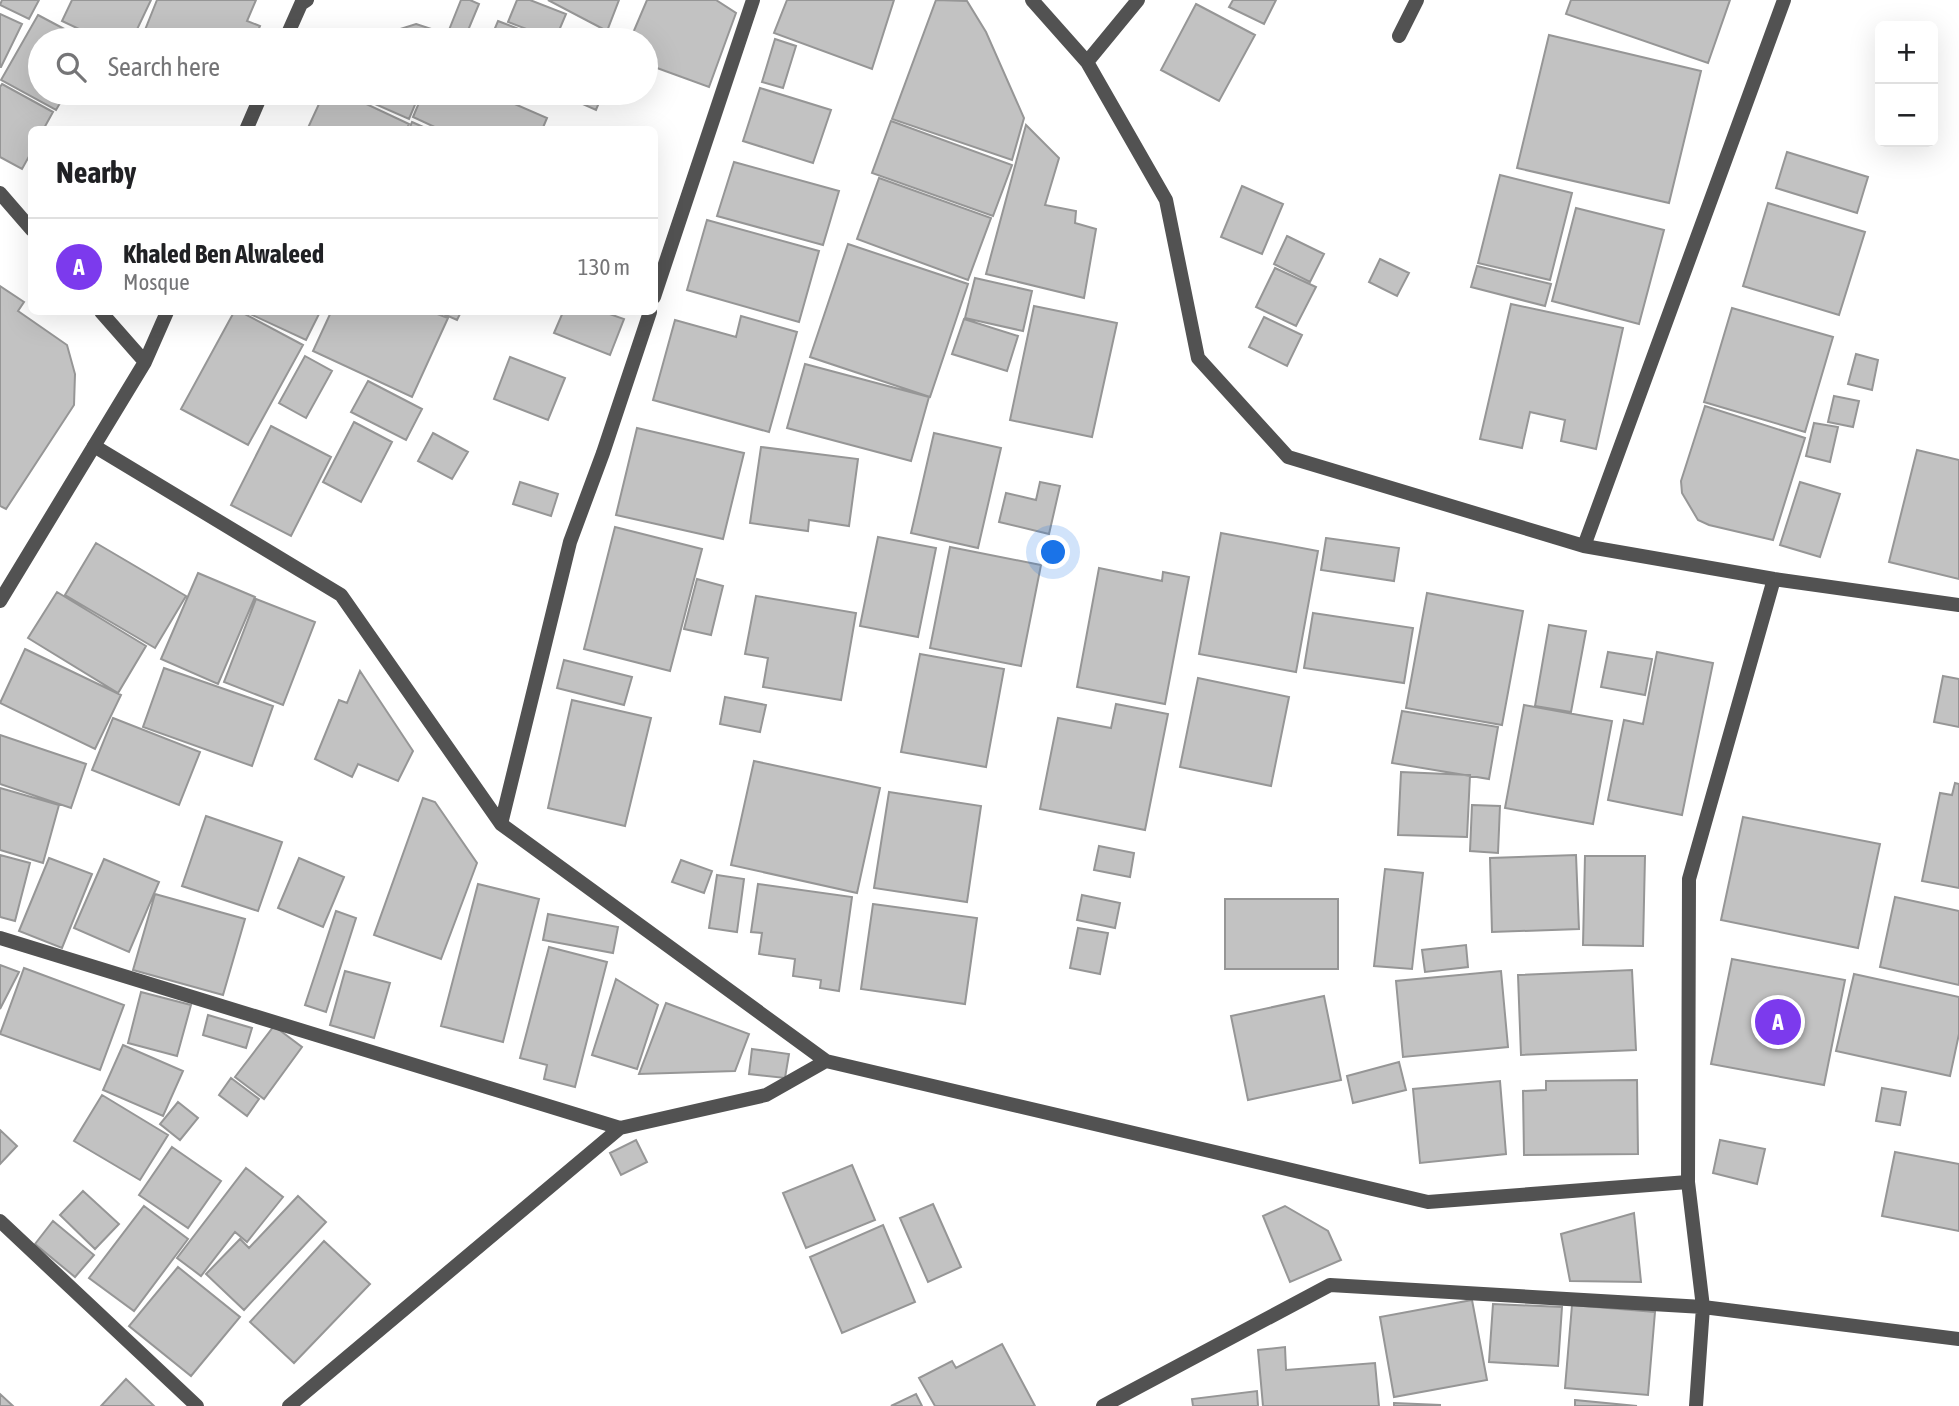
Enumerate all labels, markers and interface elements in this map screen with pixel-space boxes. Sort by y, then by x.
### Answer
map controls [1875,21,1938,147]
button: + [1875,21,1938,84]
search box [28,28,658,105]
icon: search [52,48,90,86]
text: Search here [108,52,220,82]
button: − [1875,84,1938,147]
text: Nearby [56,155,136,189]
text: Khaled Ben Alwaleed [123,239,324,269]
text: A [73,254,85,280]
text: 130 m [578,254,630,280]
text: Mosque [123,269,190,295]
your location [1036,535,1070,569]
pin: A [1755,996,1801,1048]

